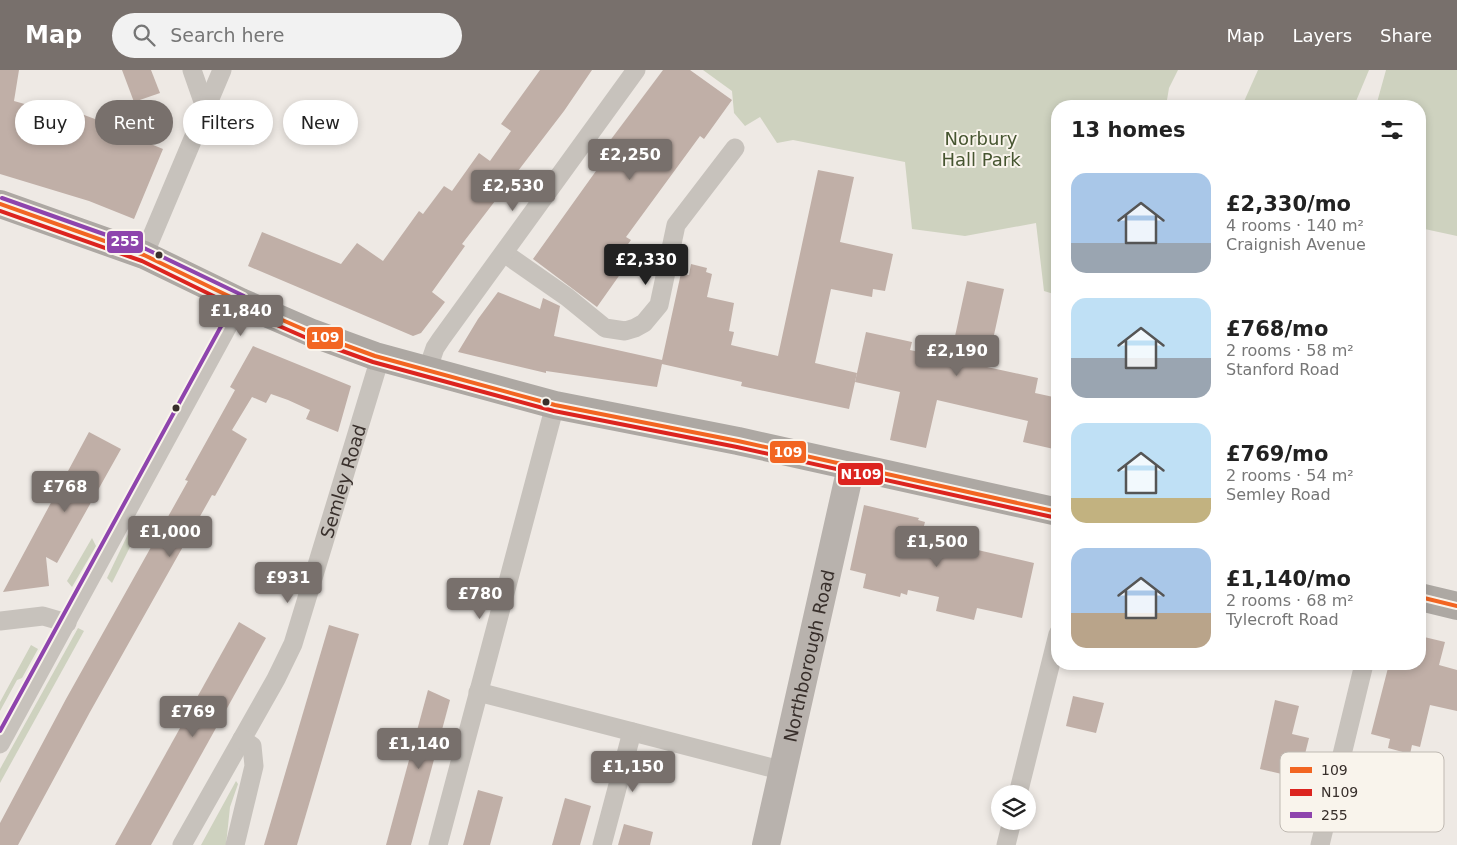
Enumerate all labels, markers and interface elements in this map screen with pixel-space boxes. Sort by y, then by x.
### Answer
search box [112,13,462,58]
text: Map [25,21,82,49]
icon: search [130,21,158,49]
text: Search here [170,24,284,46]
text: Map [1226,25,1264,46]
text: Layers [1292,25,1352,46]
text: Share [1380,25,1432,46]
chip: Buy [15,100,85,145]
chip: Rent [95,100,173,145]
chip: Filters [183,100,273,145]
chip: New [283,100,358,145]
icon: filters [1378,116,1406,144]
text: 13 homes [1071,118,1186,142]
park label: Norbury Hall Park [941,128,1021,170]
pin: £2,250 [589,138,671,181]
text: £2,250 [599,145,661,164]
pin: £2,530 [472,170,554,212]
text: £2,530 [482,176,544,195]
text: £2,330/mo [1226,192,1351,216]
icon: home [1111,193,1171,253]
text: 4 rooms · 140 m² [1226,216,1364,235]
line badge: 255 [106,230,144,254]
text: 255 [110,233,140,249]
text: Craignish Avenue [1226,235,1366,254]
pin: £2,330 [605,244,687,286]
unlabelled marker [154,250,164,260]
text: £2,330 [615,250,677,269]
pin: £1,840 [200,294,282,337]
text: £1,840 [210,301,272,320]
text: £768/mo [1226,317,1328,341]
icon: home [1111,318,1171,378]
line badge: 109 [306,326,344,350]
text: 109 [310,329,340,345]
pin: £2,190 [916,334,998,377]
text: £2,190 [926,341,988,360]
text: 2 rooms · 58 m² [1226,341,1354,360]
text: Stanford Road [1226,360,1339,379]
unlabelled marker [541,397,551,407]
unlabelled marker [171,403,181,413]
street label: Semley Road [315,422,370,540]
line badge: 109 [769,440,807,464]
text: £769/mo [1226,442,1328,466]
icon: home [1111,443,1171,503]
text: 109 [773,444,803,460]
line badge: N109 [837,462,884,486]
text: N109 [841,466,881,482]
text: 2 rooms · 54 m² [1226,466,1354,485]
pin: £768 [35,470,95,513]
text: £768 [43,477,87,496]
text: Semley Road [1226,485,1331,504]
pin: £1,000 [129,516,211,558]
text: £1,000 [139,522,201,541]
pin: £1,500 [896,526,978,568]
text: £1,500 [906,532,968,551]
pin: £931 [258,562,318,604]
text: £1,140/mo [1226,567,1351,591]
text: £931 [266,568,310,587]
street label: Northborough Road [779,568,838,744]
icon: home [1111,568,1171,628]
pin: £780 [450,578,510,620]
text: £780 [458,584,502,603]
text: 2 rooms · 68 m² [1226,591,1354,610]
text: Tylecroft Road [1226,610,1339,629]
pin: £769 [163,696,223,738]
text: £769 [171,702,215,721]
pin: £1,140 [378,728,460,770]
text: £1,140 [388,734,450,753]
pin: £1,150 [592,750,674,793]
legend [1280,752,1444,832]
text: £1,150 [602,757,664,776]
text: 109 [1321,762,1348,778]
text: N109 [1321,784,1358,800]
map controls [991,785,1036,830]
button: layers [991,785,1036,830]
text: 255 [1321,807,1348,823]

